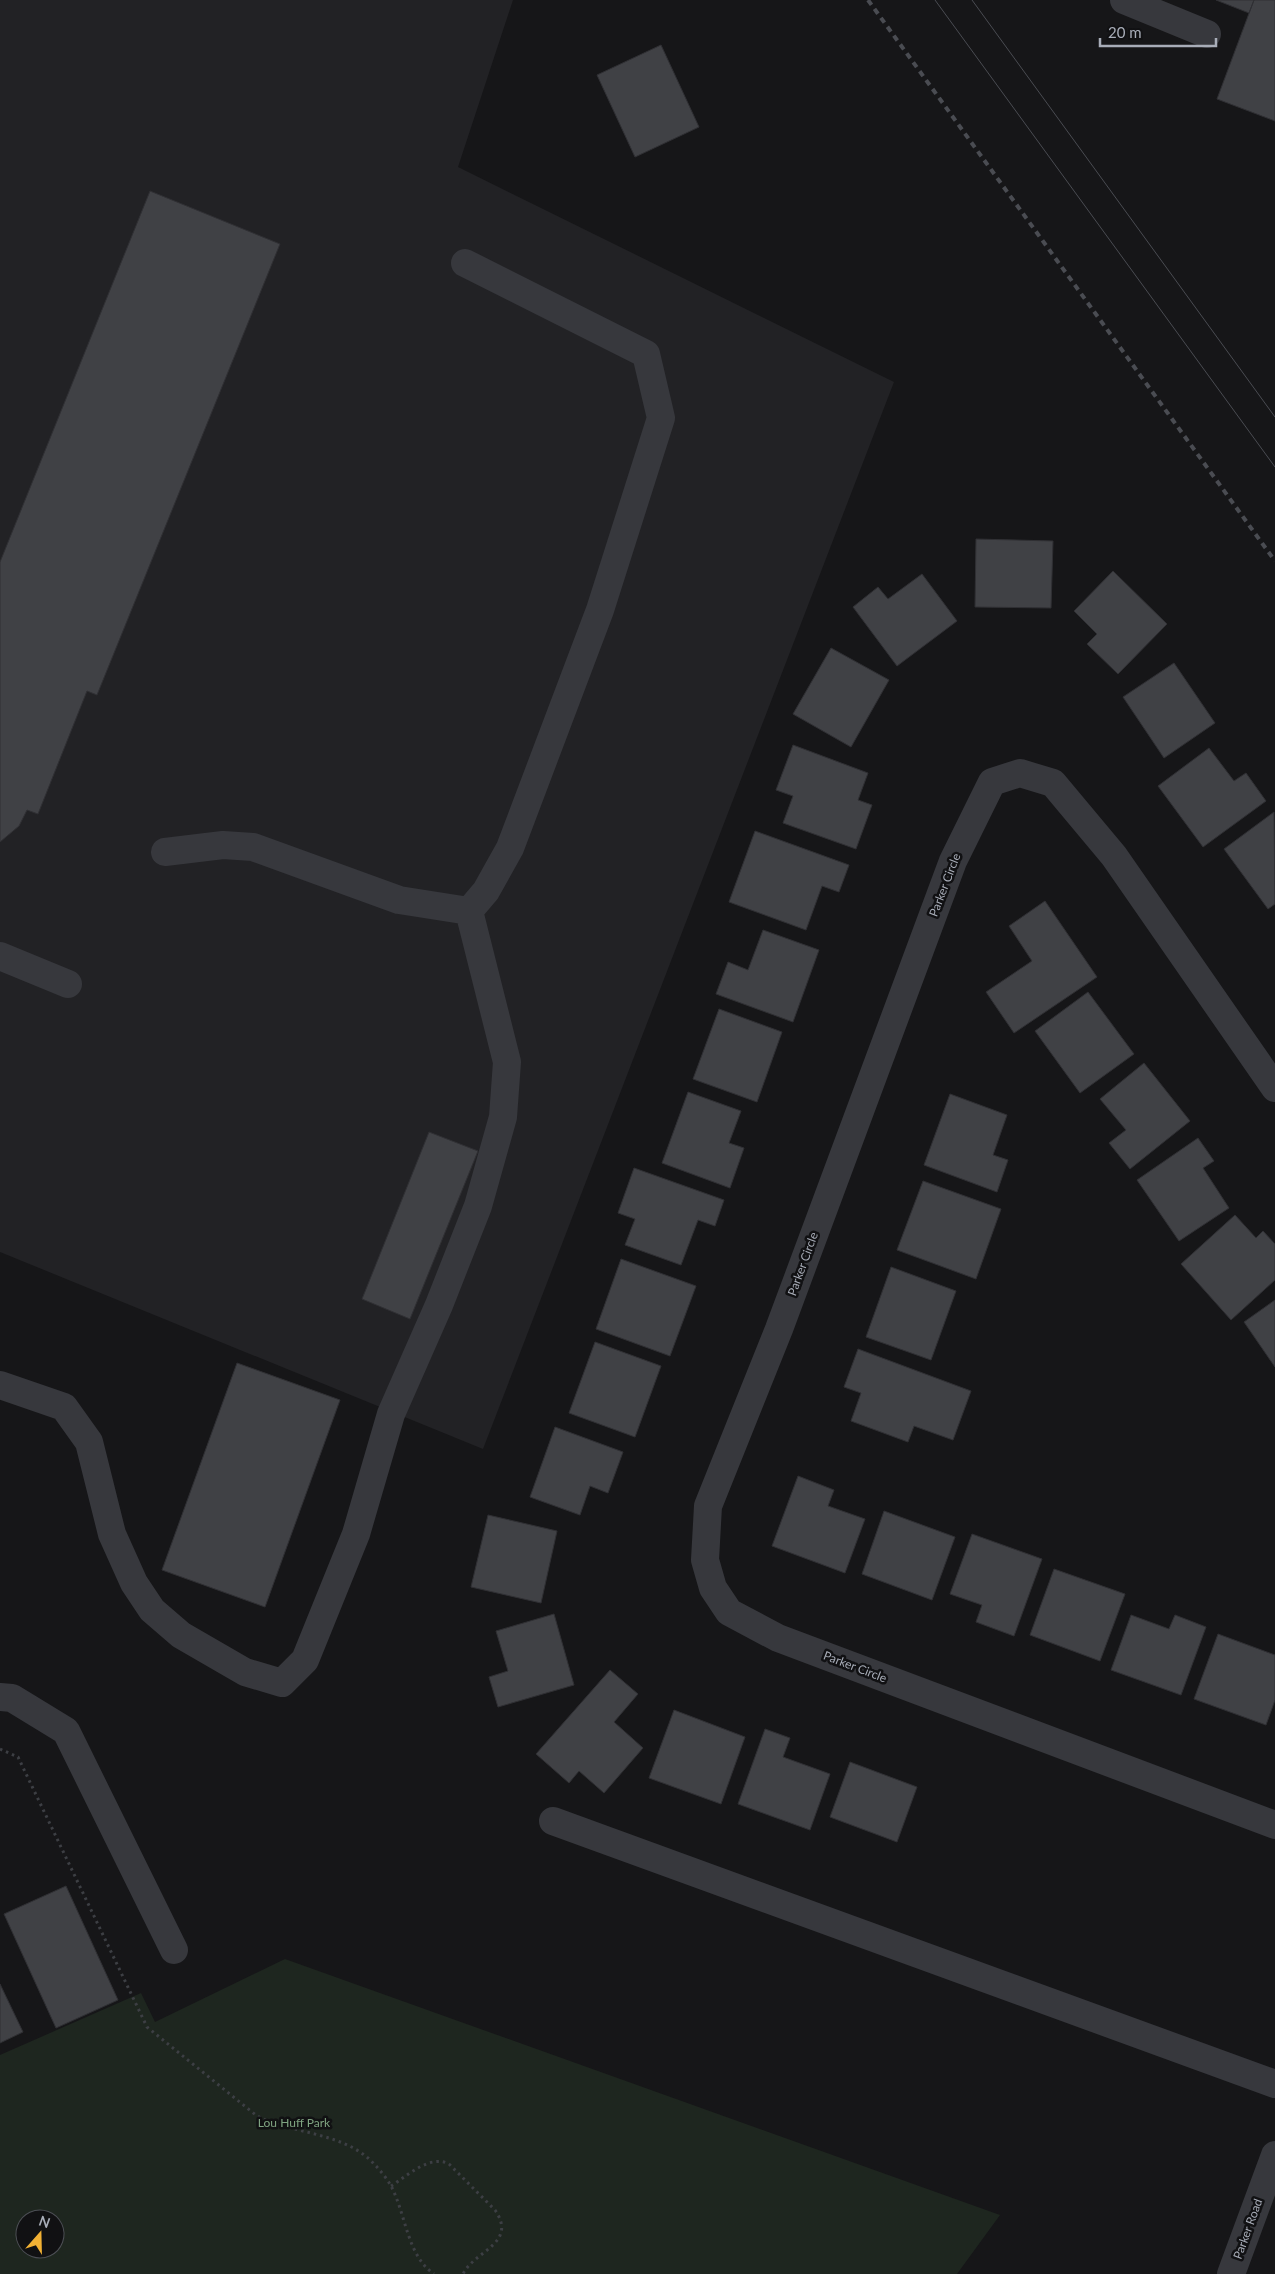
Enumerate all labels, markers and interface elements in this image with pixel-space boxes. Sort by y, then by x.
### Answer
scale bar [1100,15,1216,47]
text: 20 m [1108,23,1142,41]
street label: Parker Circle [926,851,963,919]
street label: Parker Circle [784,1230,821,1298]
street label: Parker Circle [821,1648,889,1685]
park label: Lou Huff Park [258,2115,331,2130]
street label: Parker Road [1230,2197,1265,2261]
north arrow [15,2209,65,2259]
text: N [37,2211,53,2231]

